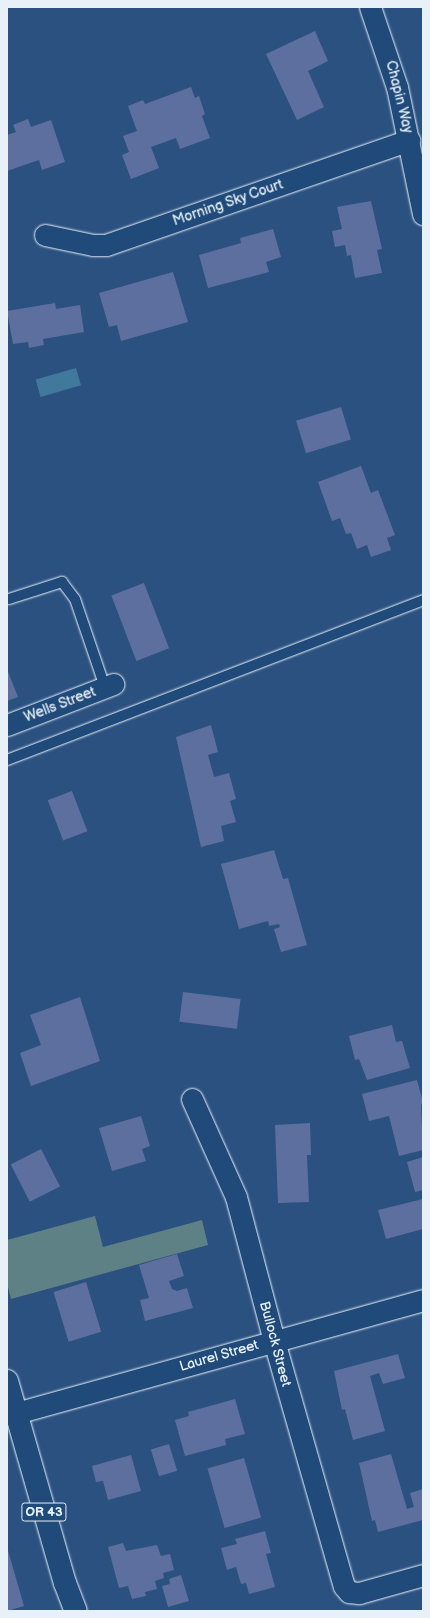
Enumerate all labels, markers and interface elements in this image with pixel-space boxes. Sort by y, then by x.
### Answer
street label: Chapin Way [382,59,416,135]
street label: Morning Sky Court [170,176,286,230]
street label: Wells Street [22,684,98,726]
street label: Bullock Street [255,1299,295,1389]
street label: Laurel Street [177,1337,261,1375]
road number: OR 43 [21,1501,67,1523]

